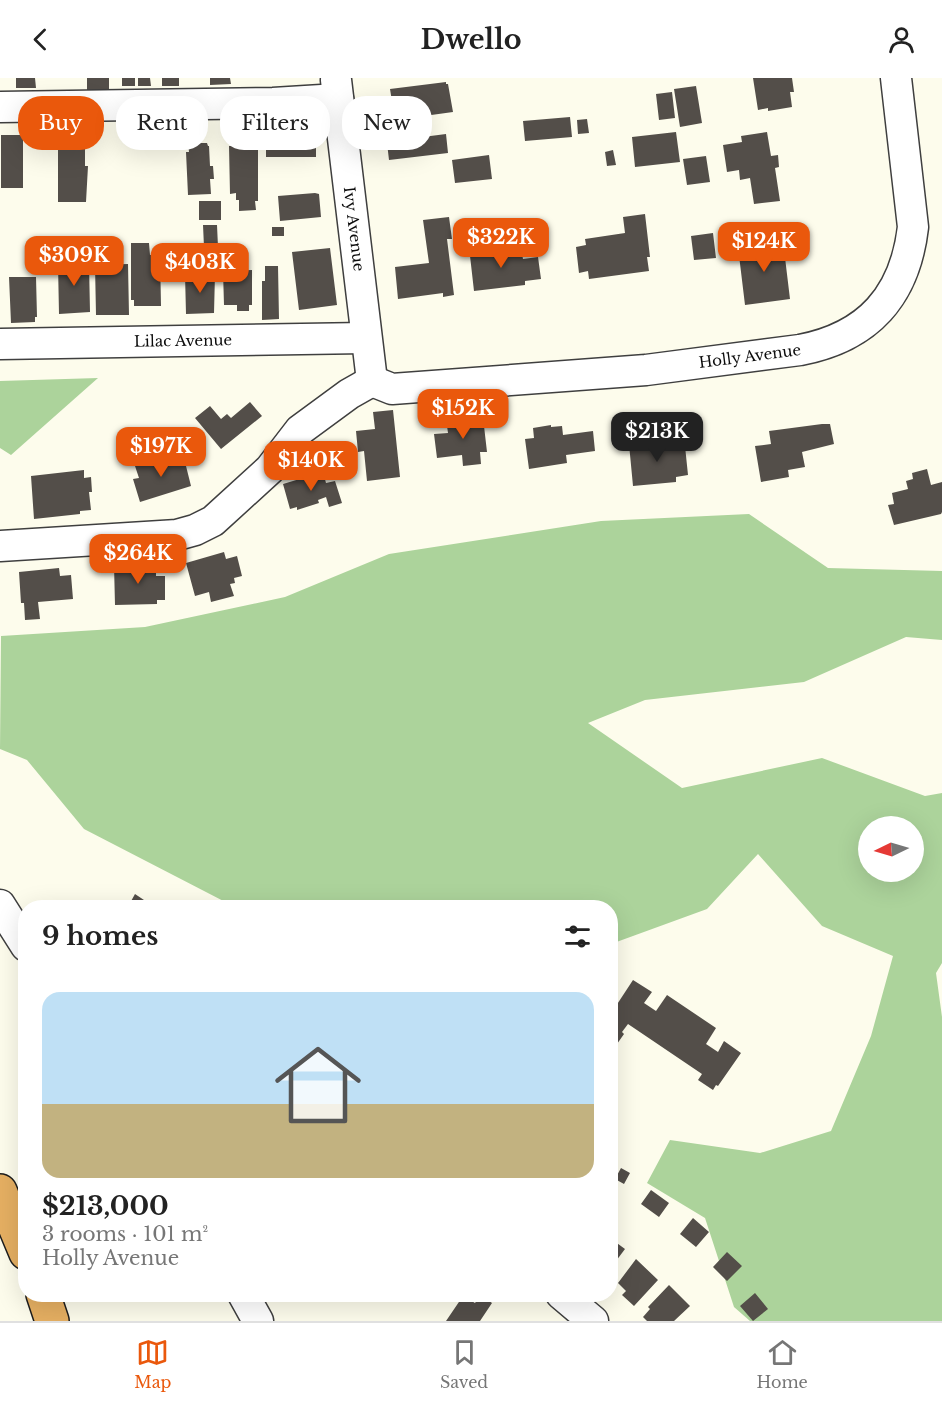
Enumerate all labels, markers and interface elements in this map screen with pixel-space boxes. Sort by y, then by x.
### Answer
icon: back [24,23,57,56]
text: Dwello [420,23,522,56]
icon: person [885,23,918,56]
chip: Buy [18,96,104,150]
chip: Rent [116,96,208,150]
chip: Filters [220,96,330,150]
chip: New [342,96,432,150]
street label: Ivy Avenue [340,186,369,272]
pin: $322K [459,218,543,269]
pin: $124K [722,222,806,273]
text: $322K [467,225,535,249]
text: $124K [732,229,796,253]
pin: $309K [32,236,116,287]
text: $309K [39,243,109,267]
pin: $403K [158,243,242,294]
text: $403K [165,250,235,274]
street label: Lilac Avenue [134,330,232,351]
street label: Holly Avenue [698,340,802,372]
pin: $152K [421,389,505,440]
text: $152K [432,396,494,420]
pin: $213K [615,412,699,463]
text: $213K [625,419,689,443]
pin: $197K [119,427,203,478]
text: $197K [130,434,192,458]
pin: $140K [269,441,353,492]
text: $140K [278,448,344,472]
pin: $264K [96,534,180,585]
text: $264K [103,541,173,565]
north arrow [858,816,924,882]
map controls [858,816,924,882]
text: 9 homes [42,920,158,952]
icon: filters [561,920,594,953]
icon: home [264,1031,372,1139]
text: $213,000 [42,1190,169,1222]
text: 3 rooms · 101 m² [42,1222,208,1246]
text: Holly Avenue [42,1246,179,1270]
tab: Map [134,1336,171,1392]
tab: Saved [440,1336,488,1392]
tab: Home [757,1336,808,1392]

